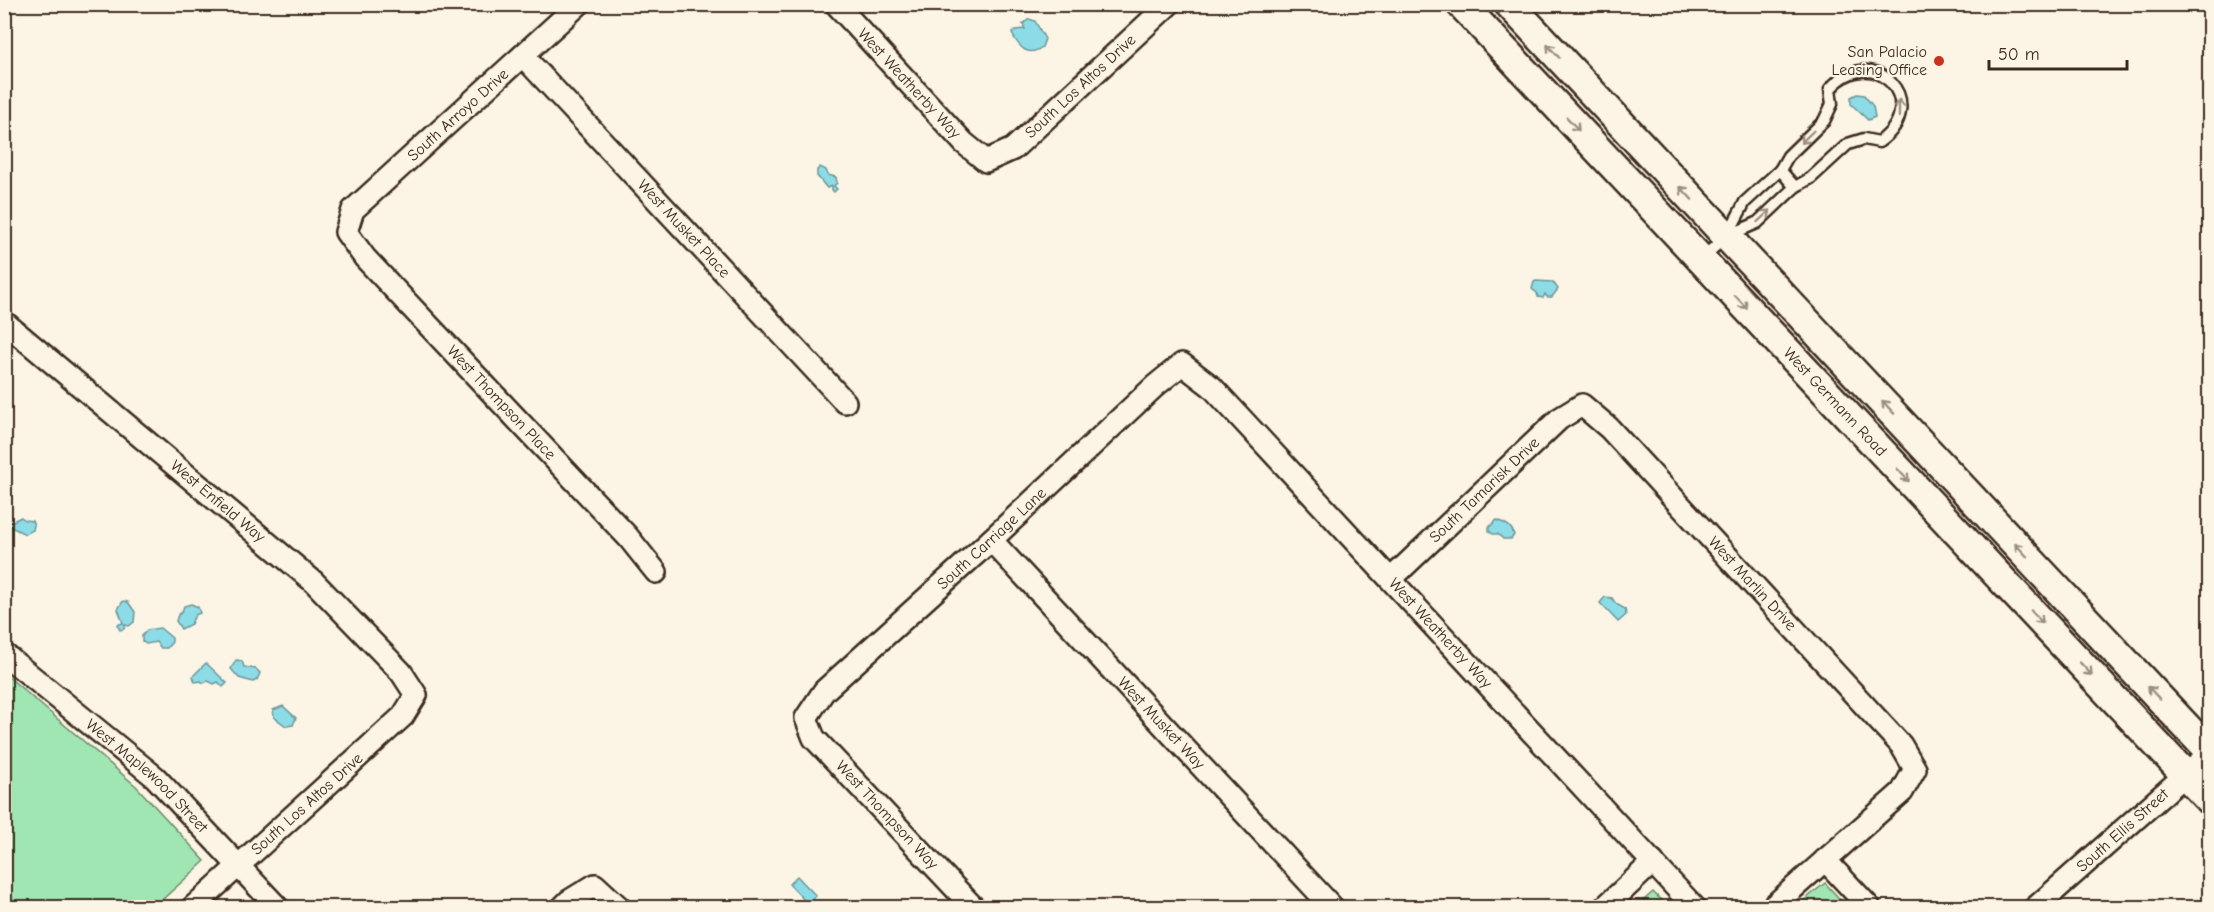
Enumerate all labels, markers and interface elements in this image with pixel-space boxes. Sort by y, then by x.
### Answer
street label: West Weatherby Way [854,25,965,143]
street label: South Los Altos Drive [1022,31,1139,142]
scale bar [1989,33,2127,71]
place label: San Palacio Leasing Office [1831,43,1927,79]
one-way arrow [1546,44,1560,59]
text: 50 m [1998,44,2040,65]
marker: San Palacio Leasing Office [1932,54,1946,68]
street label: South Arroyo Drive [404,65,512,165]
one-way arrow [1893,99,1905,119]
one-way arrow [1566,116,1580,131]
one-way arrow [1800,130,1815,145]
street label: West Musket Place [634,176,734,282]
one-way arrow [1679,186,1694,201]
one-way arrow [1756,209,1771,223]
one-way arrow [1734,294,1748,309]
street label: West Thompson Place [443,342,560,464]
street label: West Germann Road [1780,344,1890,460]
one-way arrow [1881,400,1895,415]
street label: South Tamarisk Drive [1426,434,1543,547]
street label: West Enfield Way [167,457,269,547]
one-way arrow [1896,467,1911,482]
street label: South Carriage Lane [934,484,1050,593]
street label: West Marlin Drive [1705,533,1800,634]
one-way arrow [2014,543,2028,558]
street label: West Weatherby Way [1385,575,1496,693]
one-way arrow [2030,609,2044,624]
one-way arrow [2079,661,2093,676]
street label: West Musket Way [1114,673,1209,774]
one-way arrow [2147,685,2161,700]
street label: West Maplewood Street [82,715,212,837]
street label: South Los Altos Drive [248,749,366,859]
street label: West Thompson Way [832,757,943,874]
street label: South Ellis Street [2073,785,2172,876]

